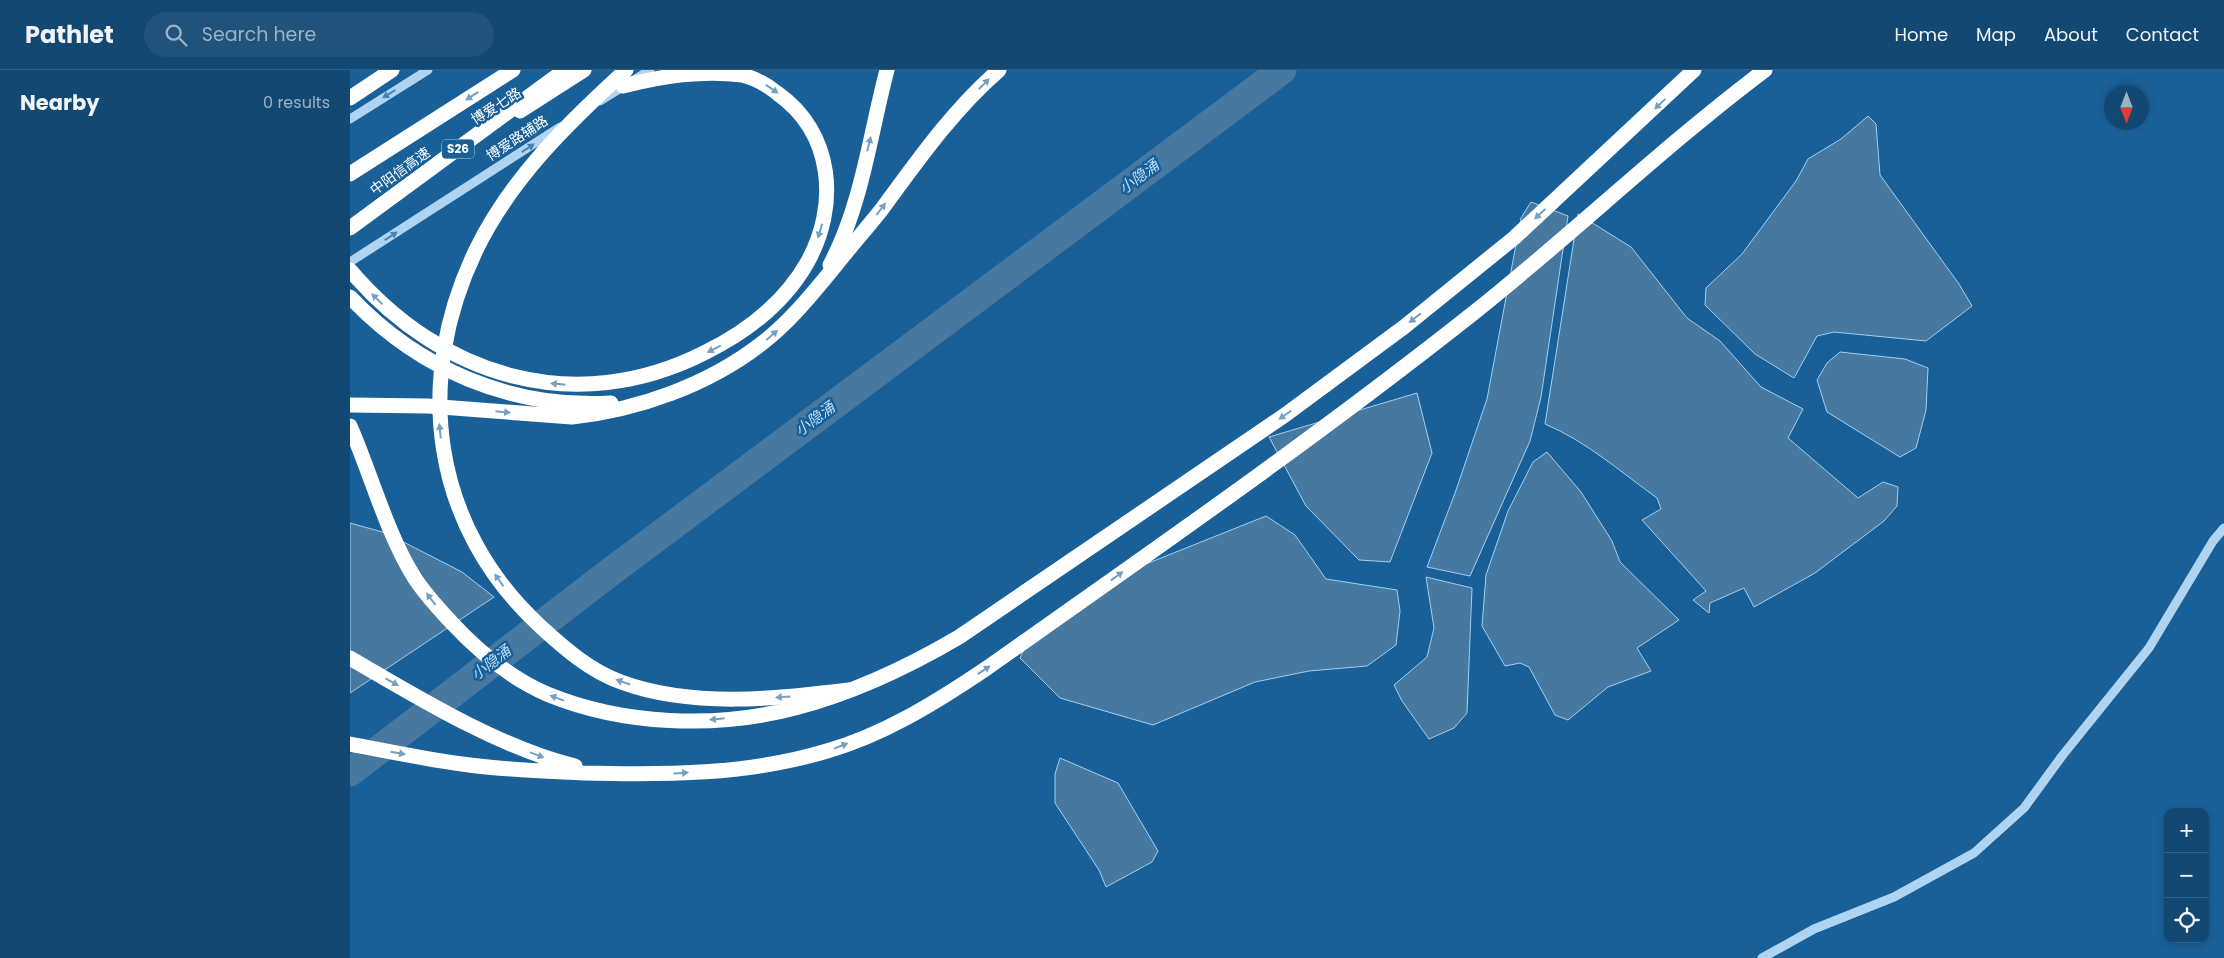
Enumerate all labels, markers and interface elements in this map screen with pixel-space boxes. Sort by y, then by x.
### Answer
search box [144,12,494,57]
text: Pathlet [25,18,114,51]
icon: search [162,21,190,49]
text: Search here [202,21,316,48]
text: Home [1894,22,1948,47]
text: Map [1976,22,2016,47]
text: About [2044,22,2098,47]
text: Contact [2126,22,2199,47]
one-way arrow [978,78,990,90]
street label: 博爱七路 [467,83,525,129]
one-way arrow [765,84,779,94]
north arrow [2104,85,2149,130]
text: Nearby [20,88,100,117]
one-way arrow [382,90,396,99]
text: 0 results [263,91,330,114]
one-way arrow [466,92,479,101]
one-way arrow [1654,98,1666,110]
street label: 博爱路辅路 [482,111,552,165]
one-way arrow [865,136,873,151]
road number: S26 [442,140,474,158]
street label: 中阳信高速 [366,142,434,200]
one-way arrow [521,143,534,153]
water label: 小隐涌 [1114,153,1165,199]
one-way arrow [876,202,886,216]
one-way arrow [1534,208,1546,220]
one-way arrow [815,224,823,239]
one-way arrow [384,231,398,241]
one-way arrow [372,293,384,305]
one-way arrow [1409,313,1422,324]
one-way arrow [765,329,778,340]
one-way arrow [707,345,721,353]
one-way arrow [549,380,565,388]
water label: 小隐涌 [790,395,841,441]
one-way arrow [496,408,512,416]
one-way arrow [1278,410,1292,420]
one-way arrow [436,423,444,439]
one-way arrow [1110,572,1123,582]
one-way arrow [494,573,504,587]
one-way arrow [425,593,436,606]
water label: 小隐涌 [466,639,516,685]
one-way arrow [977,665,990,675]
one-way arrow [386,677,399,686]
one-way arrow [615,678,630,685]
one-way arrow [549,694,564,702]
one-way arrow [775,694,791,702]
one-way arrow [708,715,724,723]
one-way arrow [833,742,848,749]
one-way arrow [390,749,406,757]
one-way arrow [530,752,545,759]
one-way arrow [673,768,689,776]
map controls [2164,808,2209,943]
button: + [2164,808,2209,853]
button: − [2164,853,2209,898]
button: locate [2164,898,2209,943]

